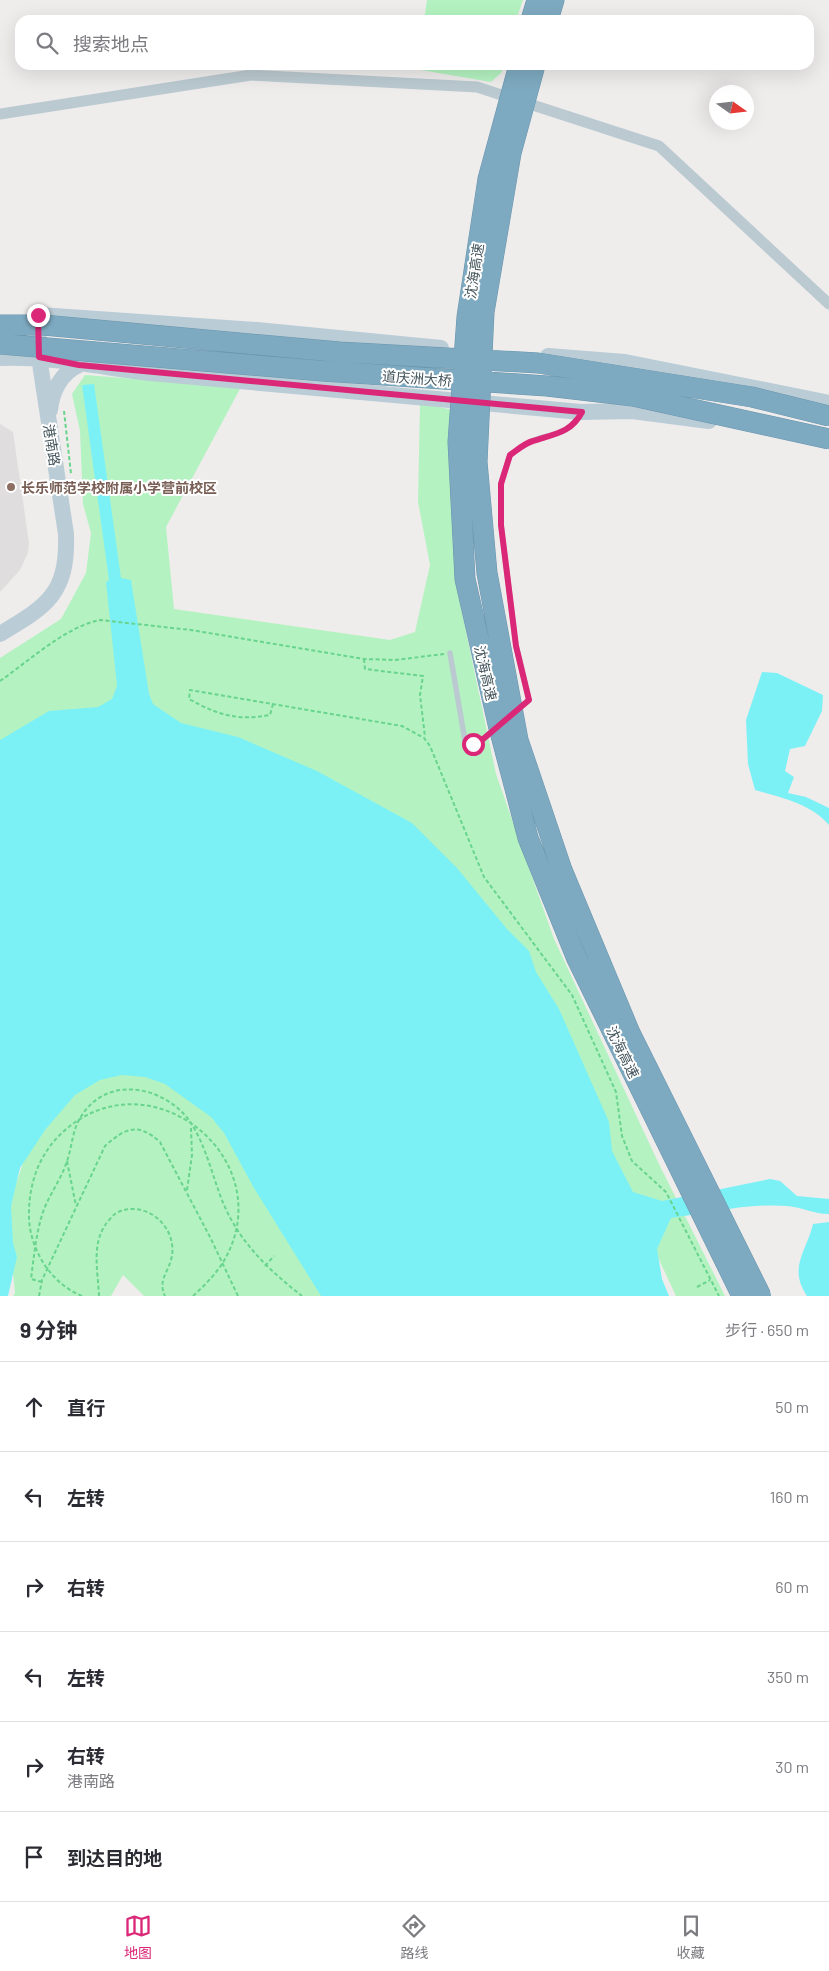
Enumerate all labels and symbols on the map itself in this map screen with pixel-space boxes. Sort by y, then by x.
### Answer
north arrow [709,85,754,130]
street label: 沈海高速 [461,242,487,300]
route end [27,304,50,327]
street label: 道庆洲大桥 [381,367,453,389]
street label: 港南路 [40,423,64,467]
place label: 长乐师范学校附属小学营前校区 [21,479,217,496]
marker: 长乐师范学校附属小学营前校区 [5,481,17,493]
street label: 沈海高速 [471,644,501,702]
route start [462,733,485,756]
street label: 沈海高速 [603,1023,643,1081]

